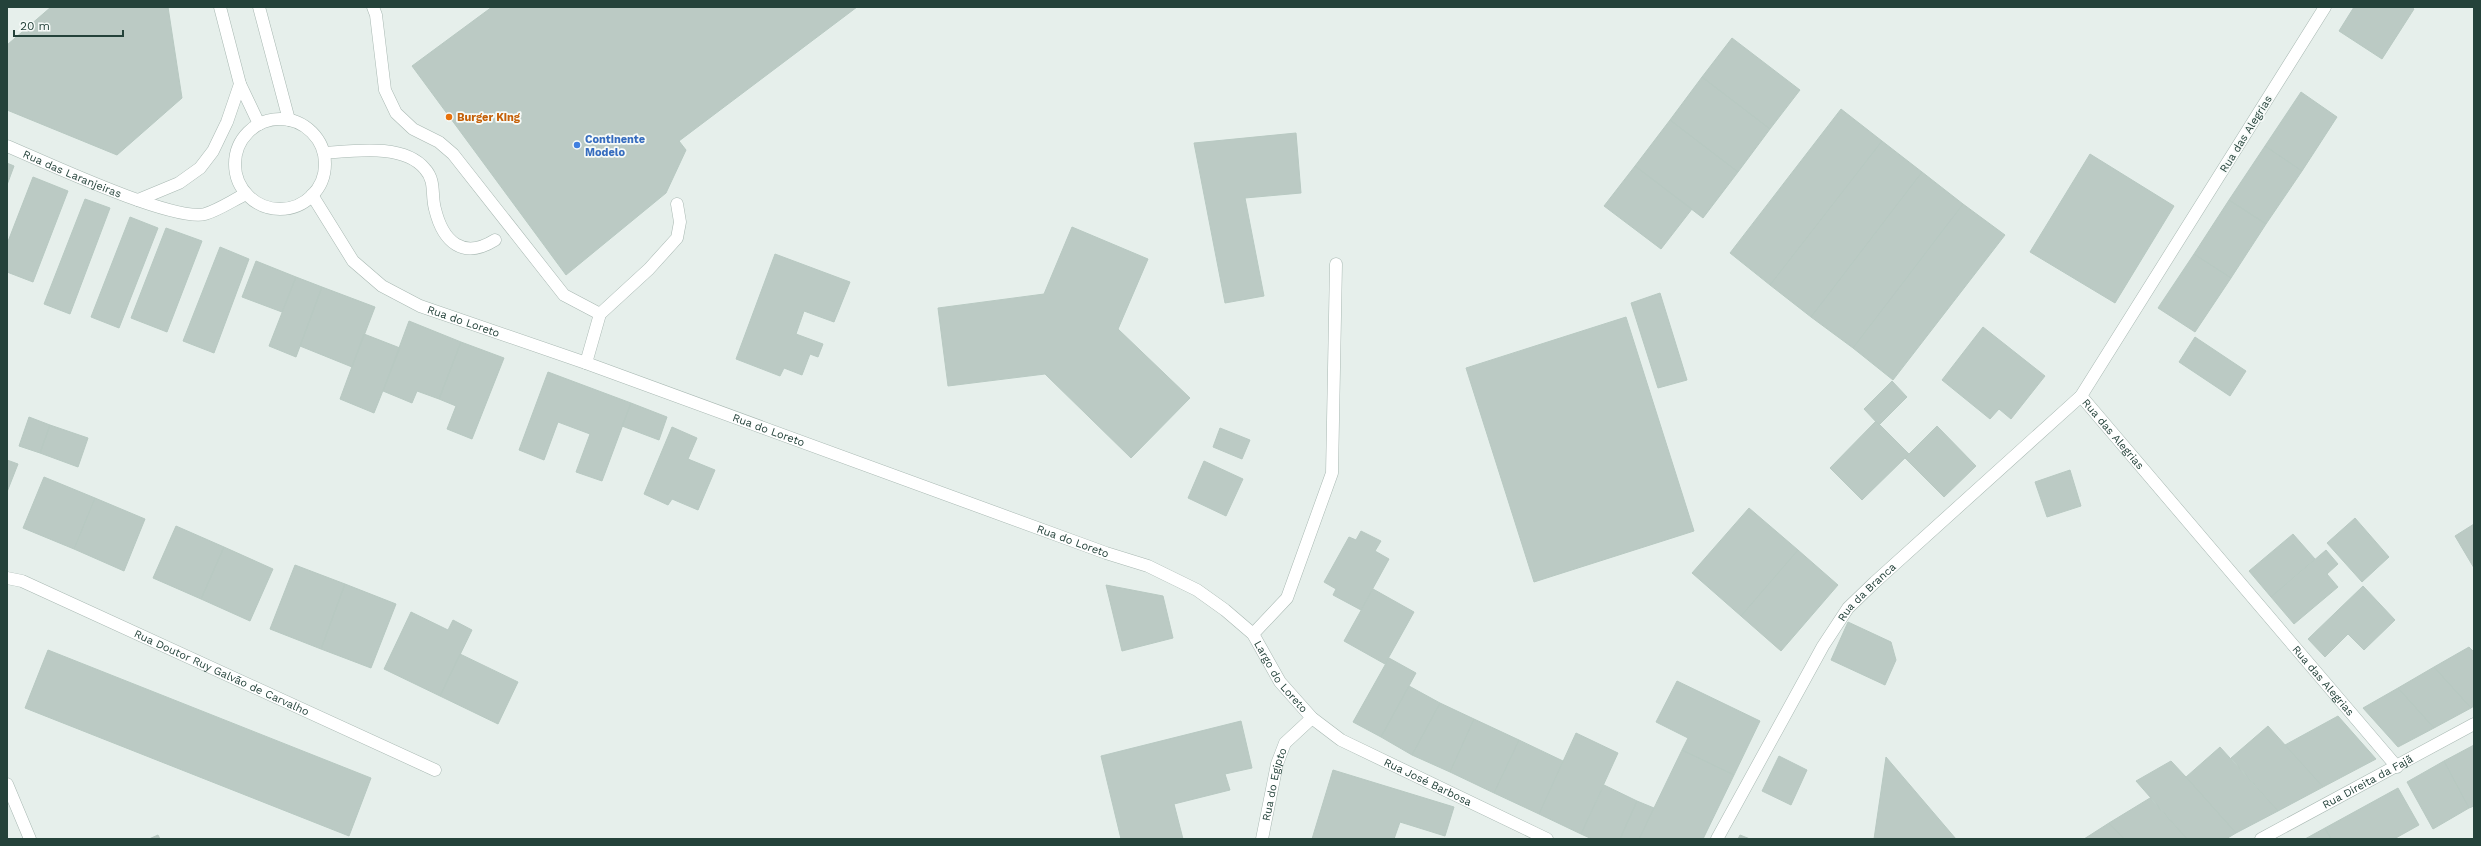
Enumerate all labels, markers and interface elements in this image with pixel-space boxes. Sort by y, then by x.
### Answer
scale bar [14,12,123,38]
text: 20 m [20,19,50,33]
street label: Rua das Alegrias [2217,93,2275,175]
place label: Burger King [457,111,521,124]
marker: Burger King [444,112,454,122]
place label: Continente Modelo [585,133,645,159]
marker: Continente Modelo [572,140,582,150]
street label: Rua das Laranjeiras [21,147,124,200]
street label: Rua do Loreto [426,303,502,339]
street label: Rua das Alegrias [2080,396,2147,472]
street label: Rua do Loreto [731,411,807,449]
street label: Rua do Loreto [1035,522,1111,560]
street label: Rua da Branca [1835,560,1898,624]
street label: Rua Doutor Ruy Galvão de Carvalho [132,627,311,718]
street label: Largo do Loreto [1251,638,1311,715]
street label: Rua das Alegrias [2290,643,2357,719]
street label: Rua do Egipto [1259,746,1289,822]
street label: Rua Direita da Fajã [2320,752,2415,811]
street label: Rua José Barbosa [1382,755,1474,808]

